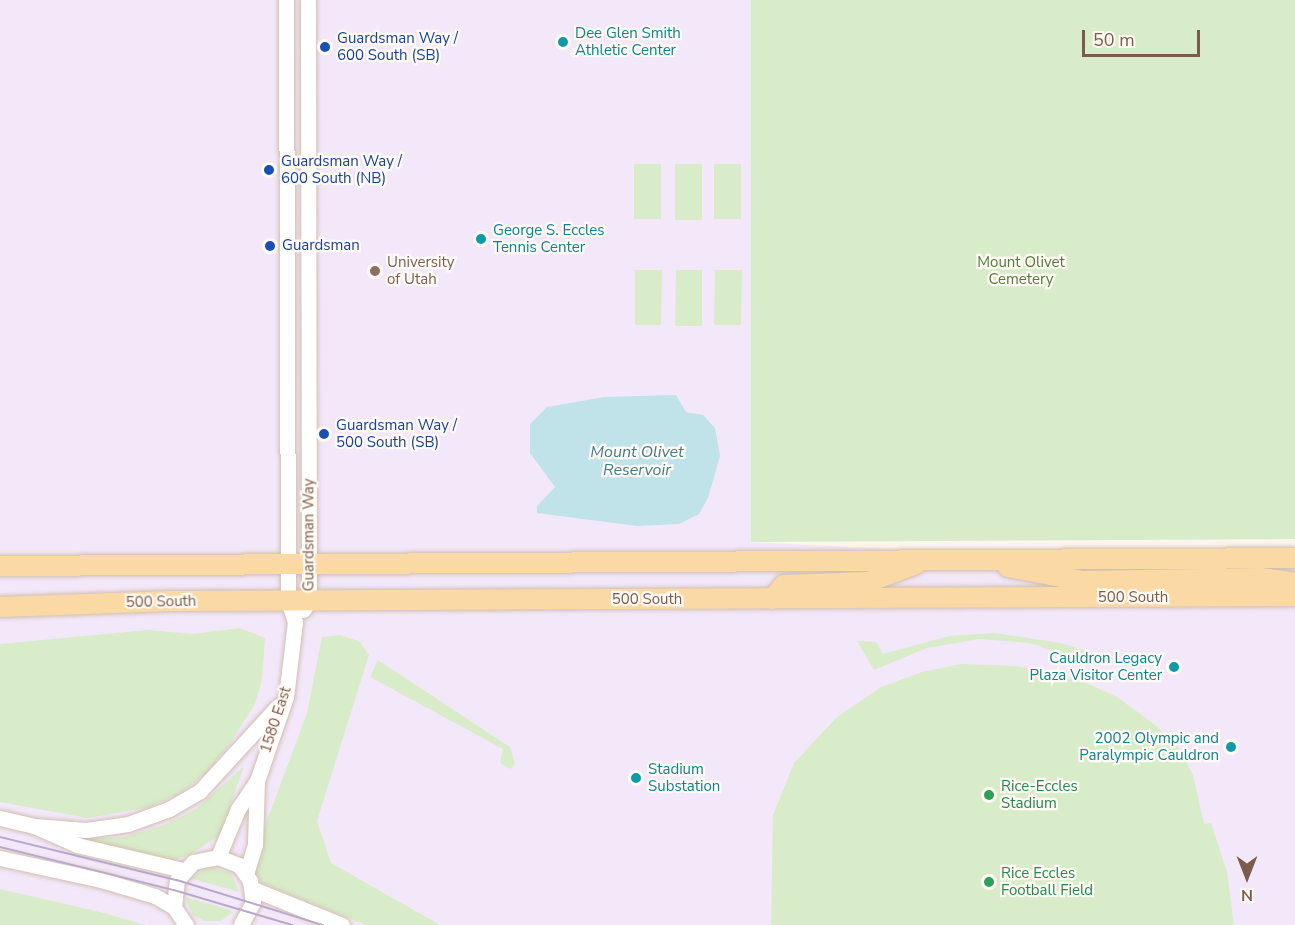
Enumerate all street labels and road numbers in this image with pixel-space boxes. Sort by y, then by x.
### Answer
street label: Guardsman Way [300,479,318,591]
street label: 500 South [1098,589,1168,607]
street label: 500 South [612,591,682,609]
street label: 500 South [126,592,196,612]
street label: 1580 East [257,684,295,756]

